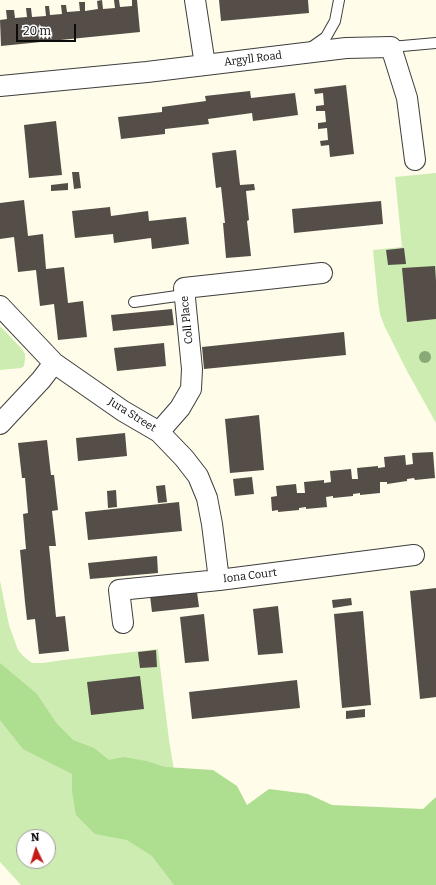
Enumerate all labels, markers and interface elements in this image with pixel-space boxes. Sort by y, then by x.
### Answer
scale bar [18,16,78,42]
text: 20 m [23,24,51,38]
street label: Argyll Road [223,49,283,69]
street label: Coll Place [178,295,196,345]
street label: Jura Street [106,395,158,435]
street label: Iona Court [222,566,278,586]
north arrow [16,829,56,869]
text: N [31,831,40,844]

